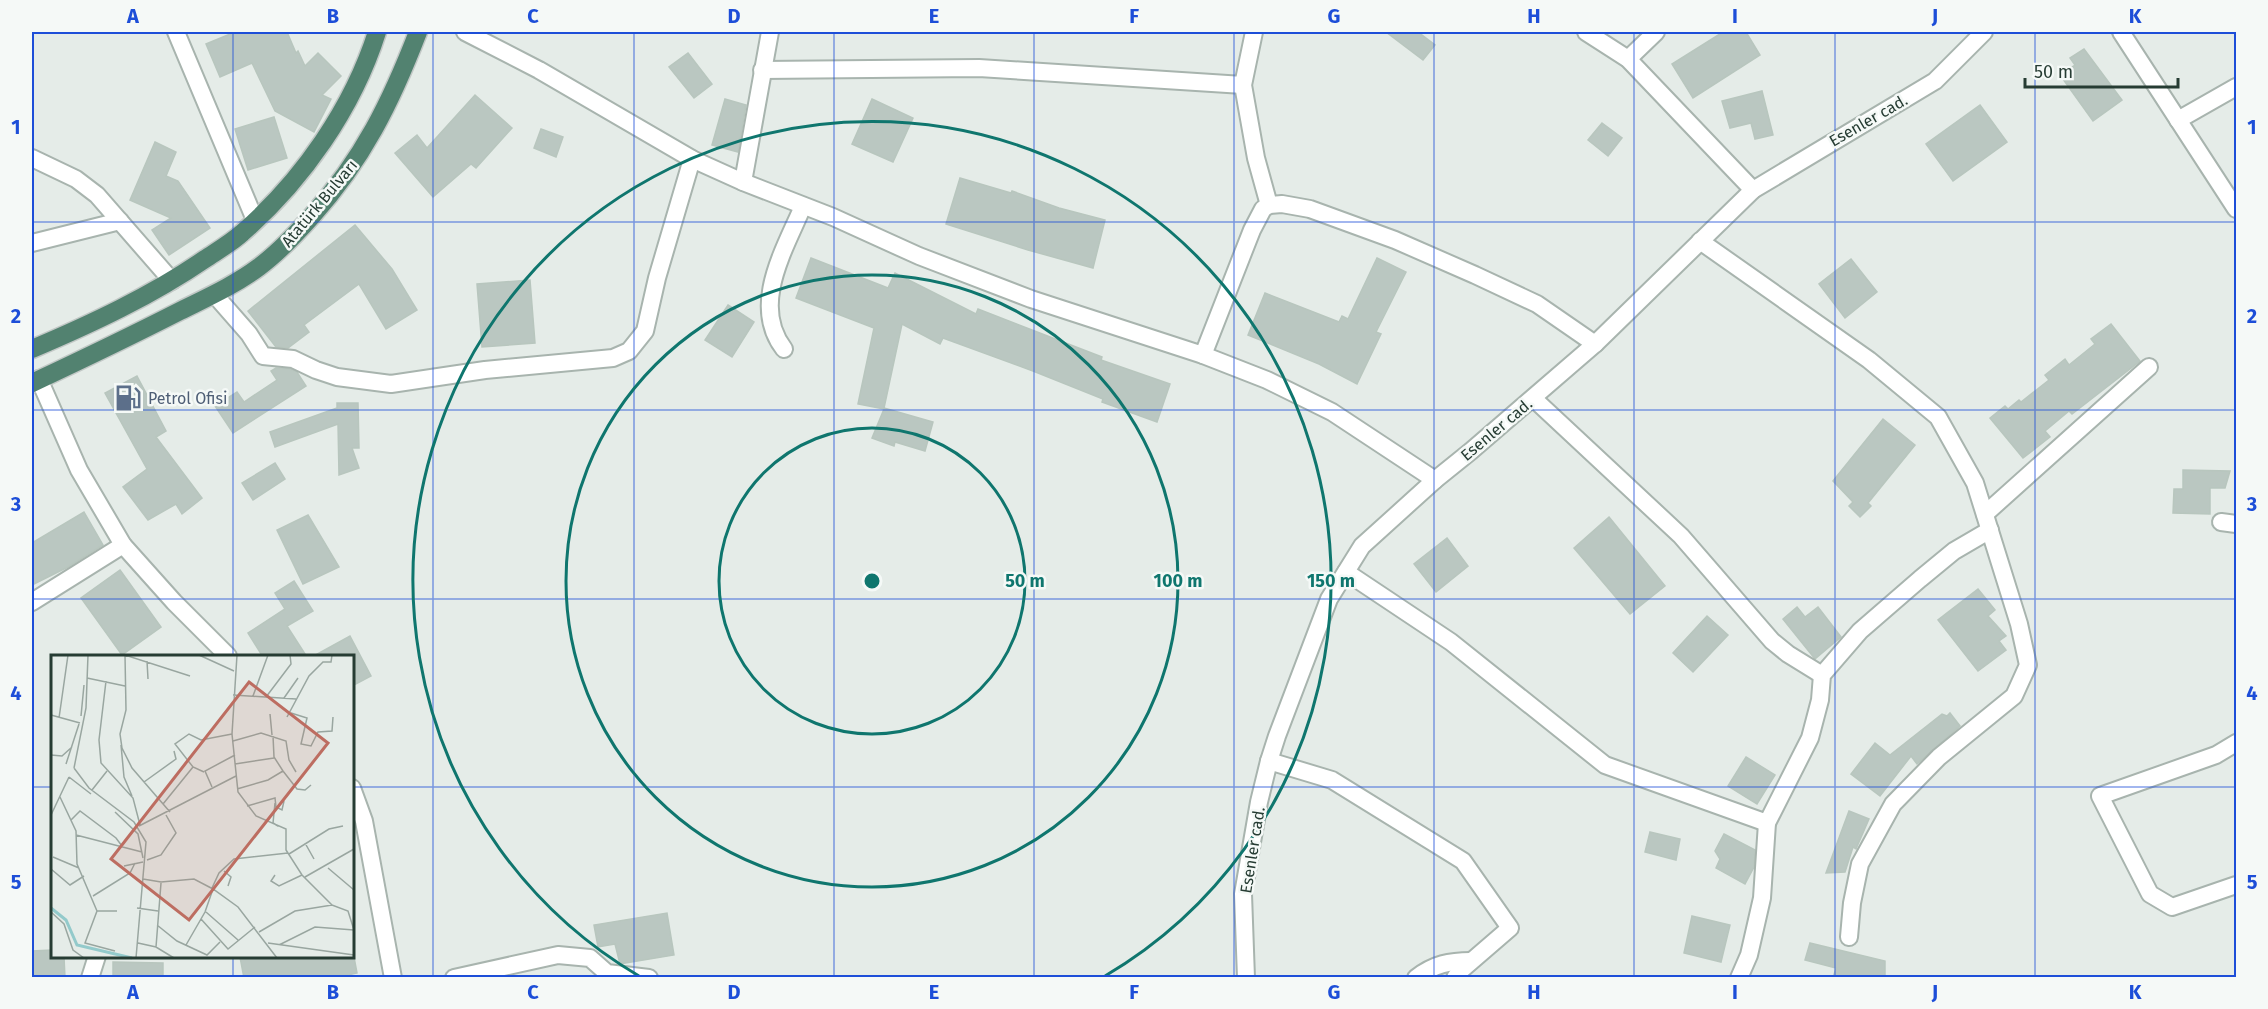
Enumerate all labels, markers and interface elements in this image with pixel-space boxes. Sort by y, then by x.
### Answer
text: A [126,4,140,28]
text: B [327,4,339,28]
text: C [527,4,539,28]
text: D [727,4,741,28]
text: E [929,4,939,28]
text: F [1129,4,1139,28]
text: G [1328,4,1340,28]
text: H [1527,4,1541,28]
text: I [1732,4,1738,28]
text: J [1931,4,1938,28]
text: K [2129,4,2142,28]
scale bar [2025,51,2178,89]
text: 50 m [2034,61,2073,83]
street label: Esenler cad. [1826,90,1911,151]
text: 1 [11,115,21,139]
text: 1 [2247,115,2257,139]
street label: Atatürk Bulvarı [277,156,361,251]
text: 2 [11,304,21,328]
text: 2 [2247,304,2257,328]
fuel station icon: Petrol Ofisi [113,383,143,413]
place label: Petrol Ofisi [148,389,228,408]
street label: Esenler cad. [1457,394,1536,465]
text: 3 [10,492,21,516]
text: 3 [2246,492,2257,516]
text: 50 m [1005,570,1045,592]
text: 100 m [1154,570,1202,592]
text: 150 m [1307,570,1355,592]
centre of rings [862,571,882,591]
inset map [51,655,354,958]
text: 4 [10,681,22,705]
text: 4 [2246,681,2258,705]
street label: Esenler cad. [1236,805,1269,895]
text: 5 [11,870,22,894]
text: 5 [2247,870,2258,894]
text: A [126,980,140,1004]
text: B [327,980,339,1004]
text: C [527,980,539,1004]
text: D [727,980,741,1004]
text: E [929,980,939,1004]
text: F [1129,980,1139,1004]
text: G [1328,980,1340,1004]
text: H [1527,980,1541,1004]
text: I [1732,980,1738,1004]
text: J [1931,980,1938,1004]
text: K [2129,980,2142,1004]

